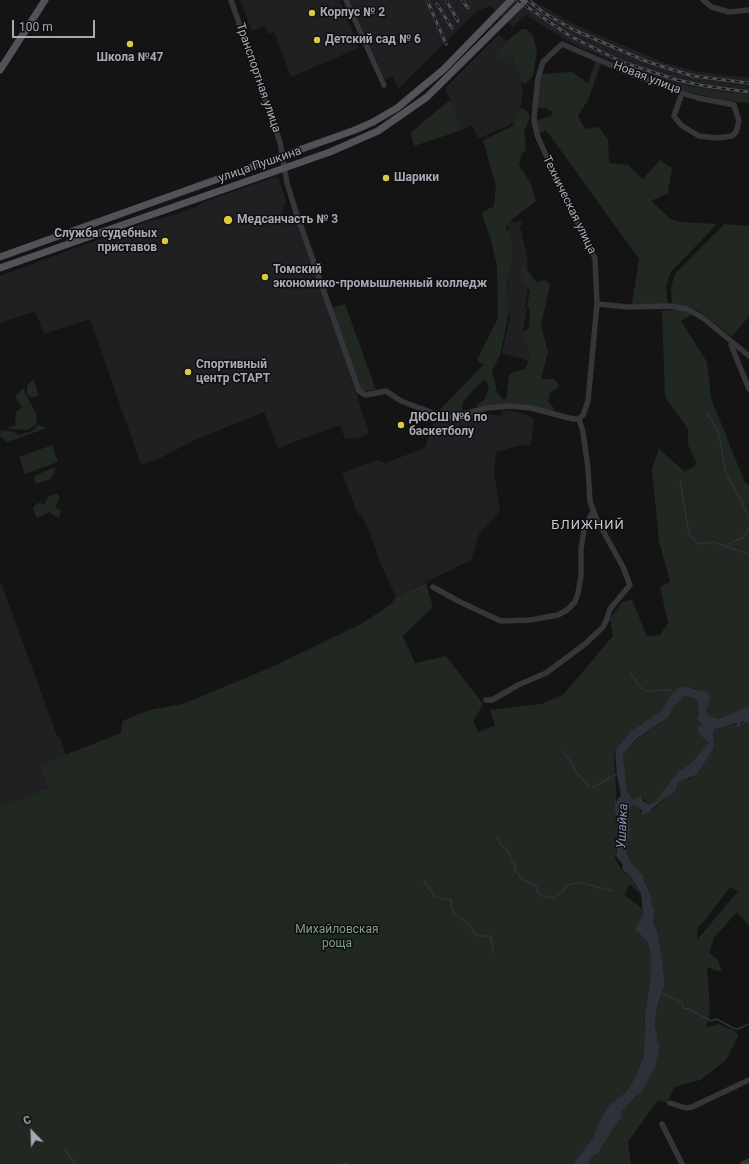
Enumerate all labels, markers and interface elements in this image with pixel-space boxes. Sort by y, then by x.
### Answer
place label: Корпус № 2 [320,6,385,20]
marker: Корпус № 2 [307,8,317,18]
scale bar [14,12,97,38]
text: 100 m [19,20,53,34]
street label: Транспортная улица [233,21,283,135]
place label: Детский сад № 6 [325,33,421,47]
marker: Детский сад № 6 [312,35,322,45]
marker: Школа №47 [125,39,135,49]
place label: Школа №47 [97,51,163,65]
street label: Новая улица [611,59,683,97]
street label: улица Пушкина [217,144,303,186]
street label: Техническая улица [539,154,599,256]
place label: Шарики [394,171,439,185]
marker: Шарики [381,173,391,183]
place label: Медсанчасть № 3 [237,213,338,227]
marker: Медсанчасть № 3 [222,214,234,226]
place label: Служба судебных приставов [54,227,157,255]
marker: Служба судебных приставов [160,236,170,246]
place label: Томский экономико-промышленный колледж [273,263,487,291]
marker: Томский экономико-промышленный колледж [260,272,270,282]
place label: Спортивный центр СТАРТ [196,358,270,386]
marker: Спортивный центр СТАРТ [183,367,193,377]
place label: ДЮСШ №6 по баскетболу [409,411,487,439]
marker: ДЮСШ №6 по баскетболу [396,420,406,430]
district label: БЛИЖНИЙ [551,518,625,534]
water label: Ушайка [614,803,632,849]
park label: Михайловская роща [295,923,379,951]
north arrow [12,1112,52,1152]
text: С [21,1113,33,1128]

